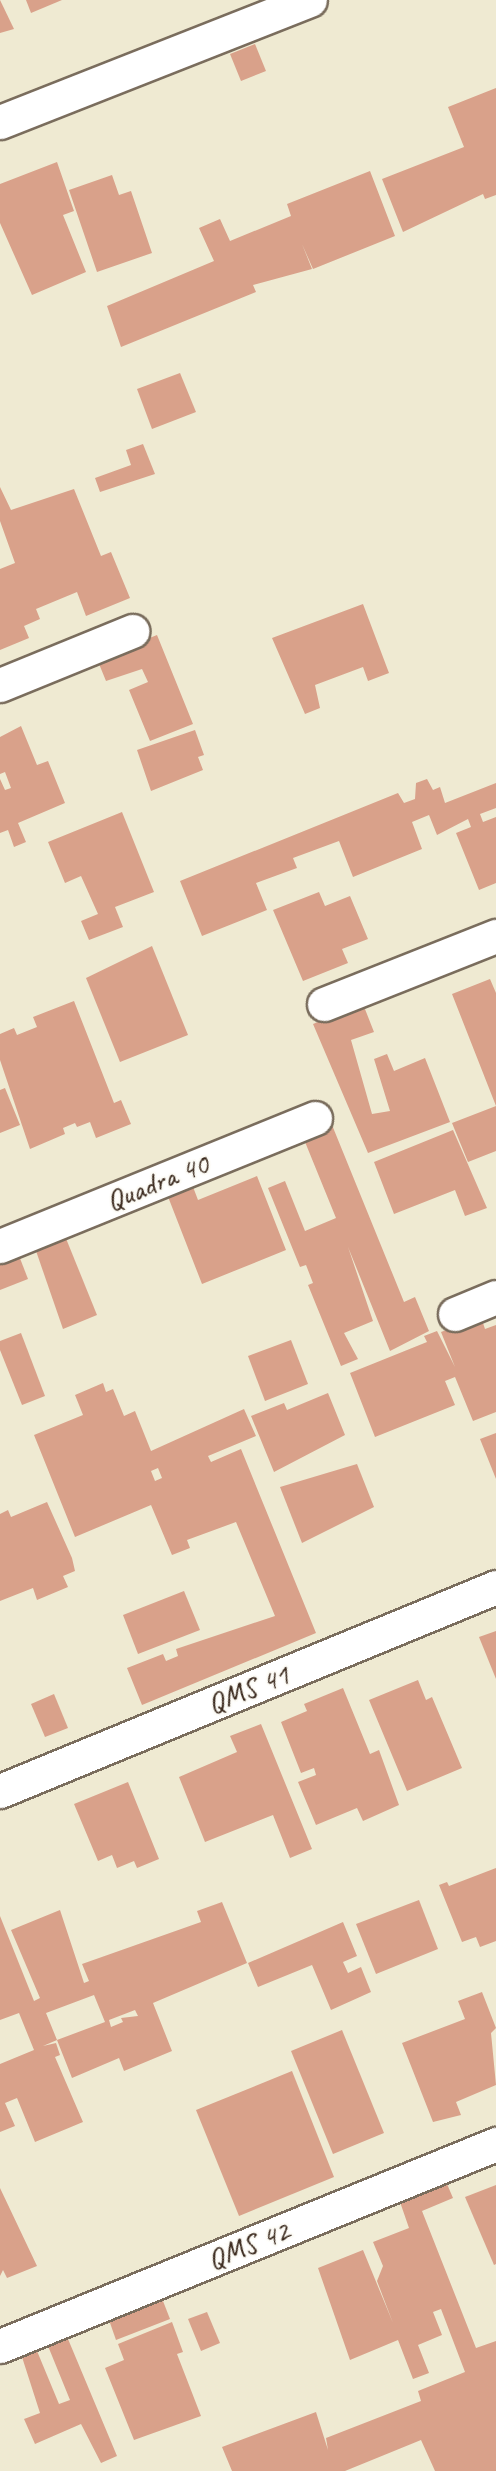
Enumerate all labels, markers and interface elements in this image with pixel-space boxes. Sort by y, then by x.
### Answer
street label: Quadra 40 [100,1145,214,1219]
street label: QMS 41 [202,1656,294,1722]
street label: QMS 42 [202,2212,294,2278]

